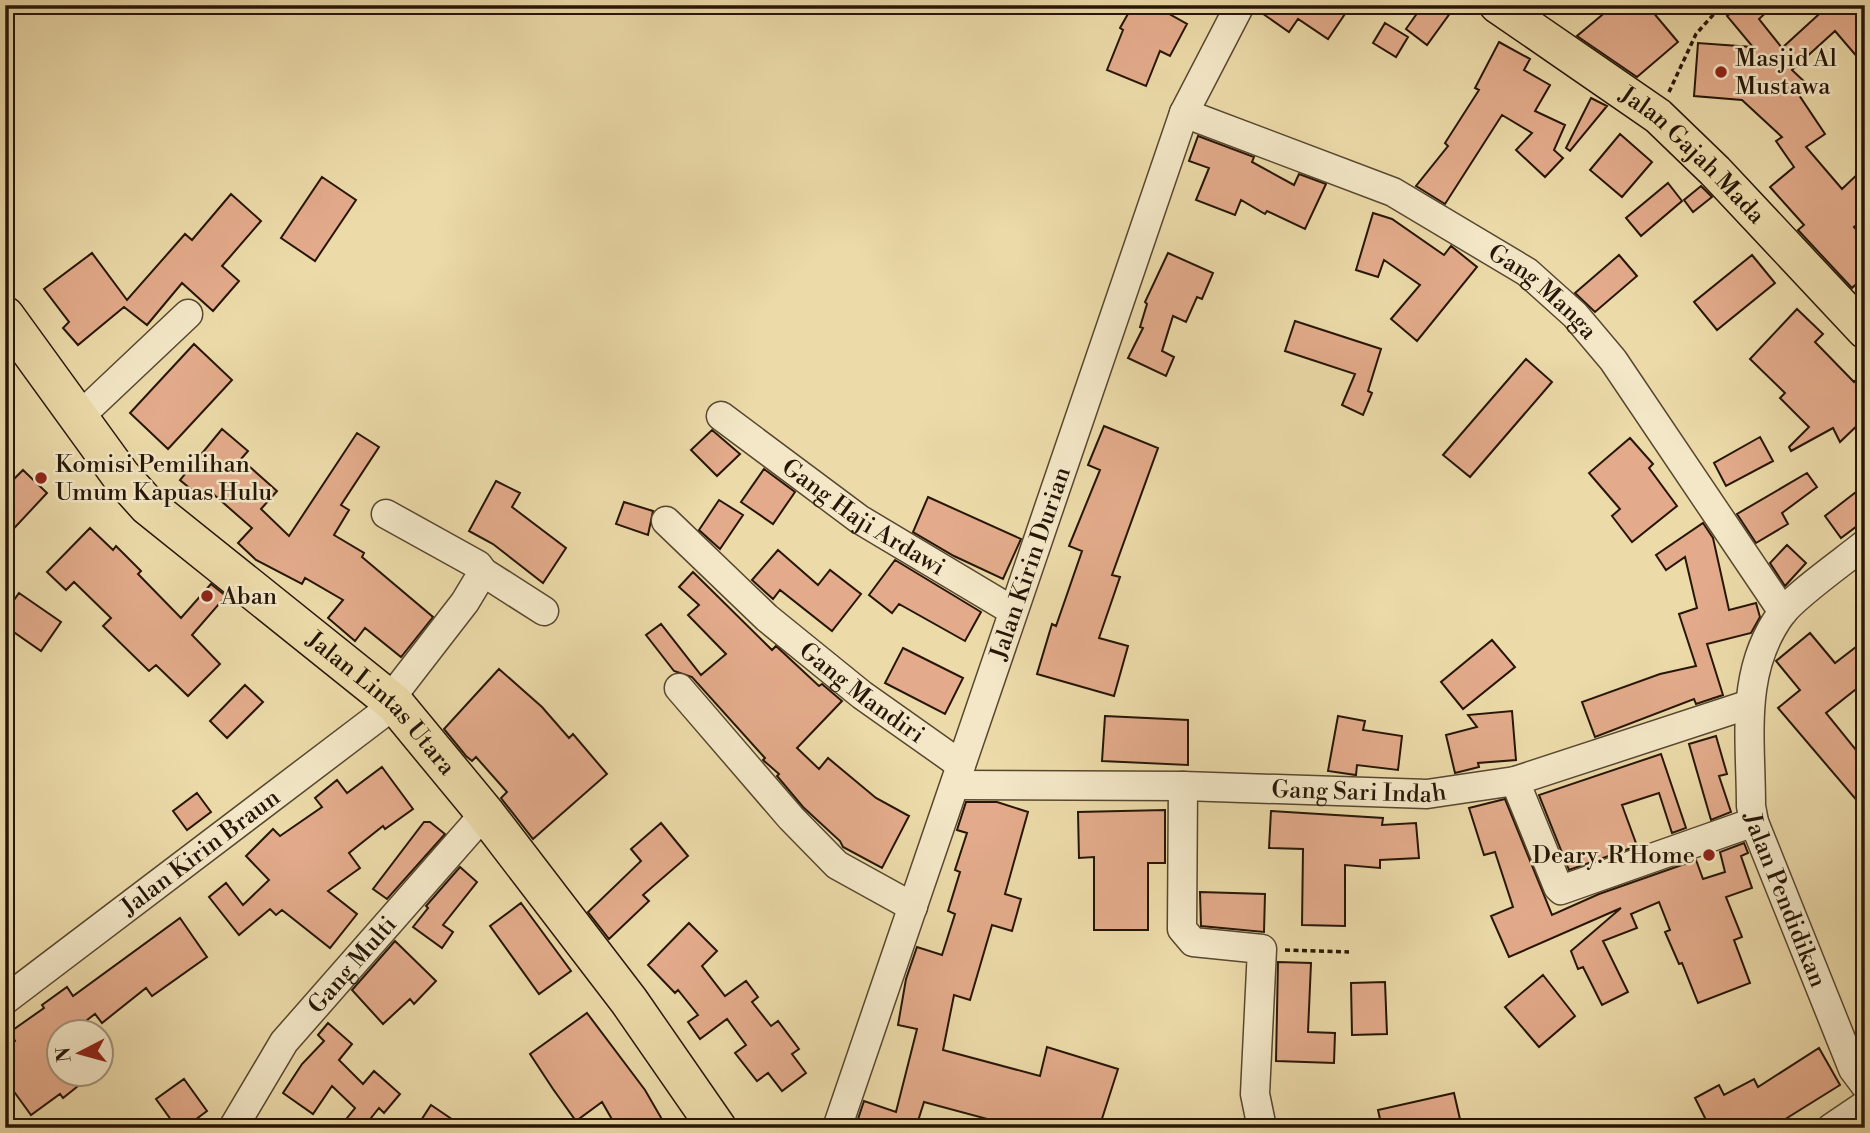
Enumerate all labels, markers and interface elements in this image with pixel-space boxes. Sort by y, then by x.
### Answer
place label: Masjid Al Mustawa [1735,44,1837,102]
marker: Masjid Al Mustawa [1713,64,1729,80]
street label: Jalan Gajah Mada [1613,79,1771,231]
street label: Gang Manga [1482,238,1604,347]
place label: Komisi Pemilihan Umum Kapuas Hulu [55,450,273,508]
street label: Gang Haji Ardawi [775,453,950,583]
street label: Jalan Kirin Durian [984,463,1078,665]
marker: Komisi Pemilihan Umum Kapuas Hulu [33,470,49,486]
place label: Aban [220,582,277,612]
marker: Aban [199,588,215,604]
street label: Jalan Lintas Utara [299,624,462,782]
street label: Gang Mandiri [793,636,930,751]
street label: Gang Sari Indah [1271,775,1448,810]
street label: Jalan Kirin Braun [115,783,286,923]
street label: Jalan Pendidikan [1737,810,1833,992]
place label: Deary. R Home [1532,841,1695,871]
marker: Deary. R Home [1701,847,1717,863]
street label: Gang Multi [302,910,404,1020]
north arrow [46,1018,116,1088]
text: N [51,1046,77,1063]

